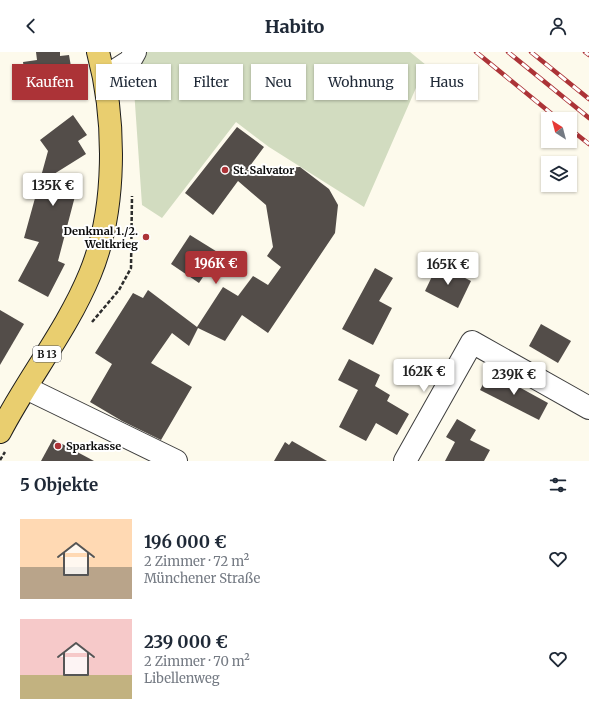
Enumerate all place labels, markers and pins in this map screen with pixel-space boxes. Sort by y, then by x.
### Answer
place label: St. Salvator [233,163,294,177]
marker: St. Salvator [220,165,230,175]
pin: 135K € [20,173,86,207]
place label: Denkmal 1./2. Weltkrieg [63,224,138,251]
marker: Denkmal 1./2. Weltkrieg [141,232,151,242]
pin: 196K € [183,251,249,285]
pin: 165K € [415,252,481,286]
pin: 162K € [391,359,457,393]
pin: 239K € [481,362,547,396]
place label: Sparkasse [66,439,121,453]
marker: Sparkasse [53,441,63,451]

